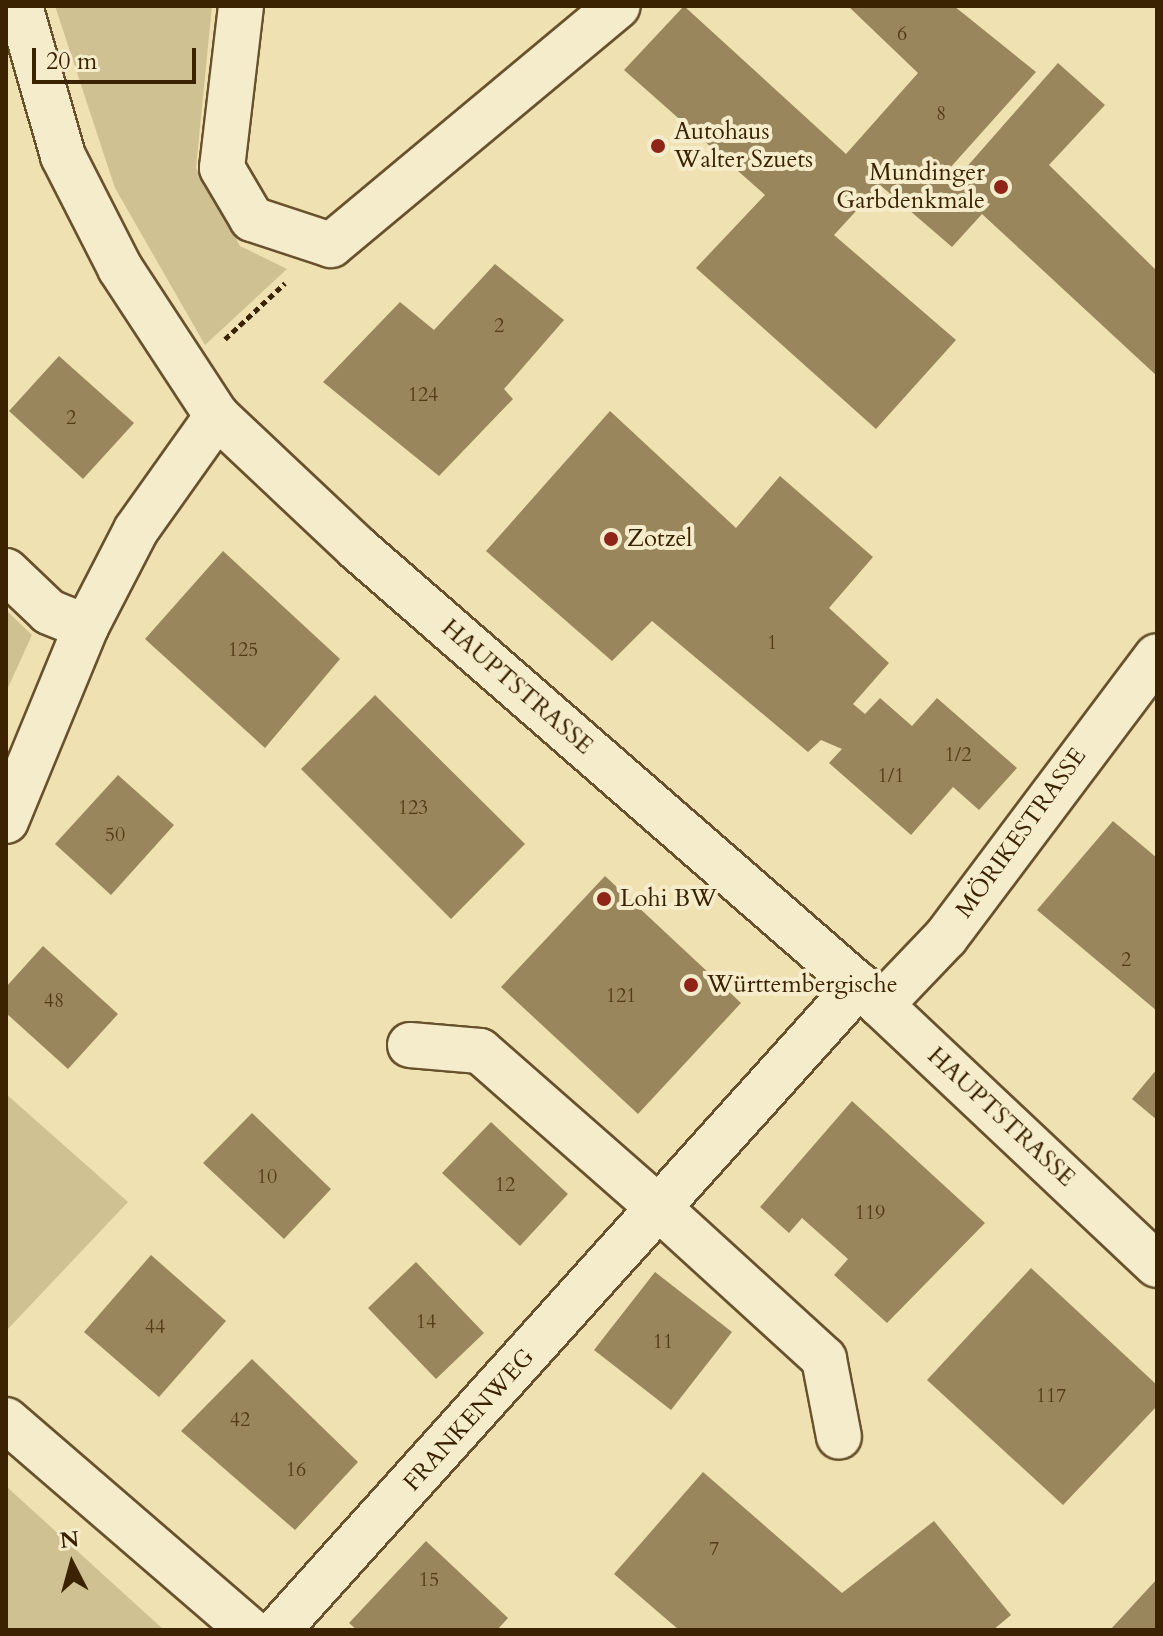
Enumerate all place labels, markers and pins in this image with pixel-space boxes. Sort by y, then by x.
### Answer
place label: Autohaus Walter Szuets [674,118,813,174]
marker: Autohaus Walter Szuets [649,137,667,155]
place label: Mundinger Garbdenkmale [836,159,985,215]
marker: Mundinger Garbdenkmale [992,178,1010,196]
place label: Zotzel [627,525,692,553]
marker: Zotzel [602,530,620,548]
place label: Lohi BW [620,885,717,913]
marker: Lohi BW [595,890,613,908]
place label: Württembergische [707,971,898,999]
marker: Württembergische [682,976,700,994]

